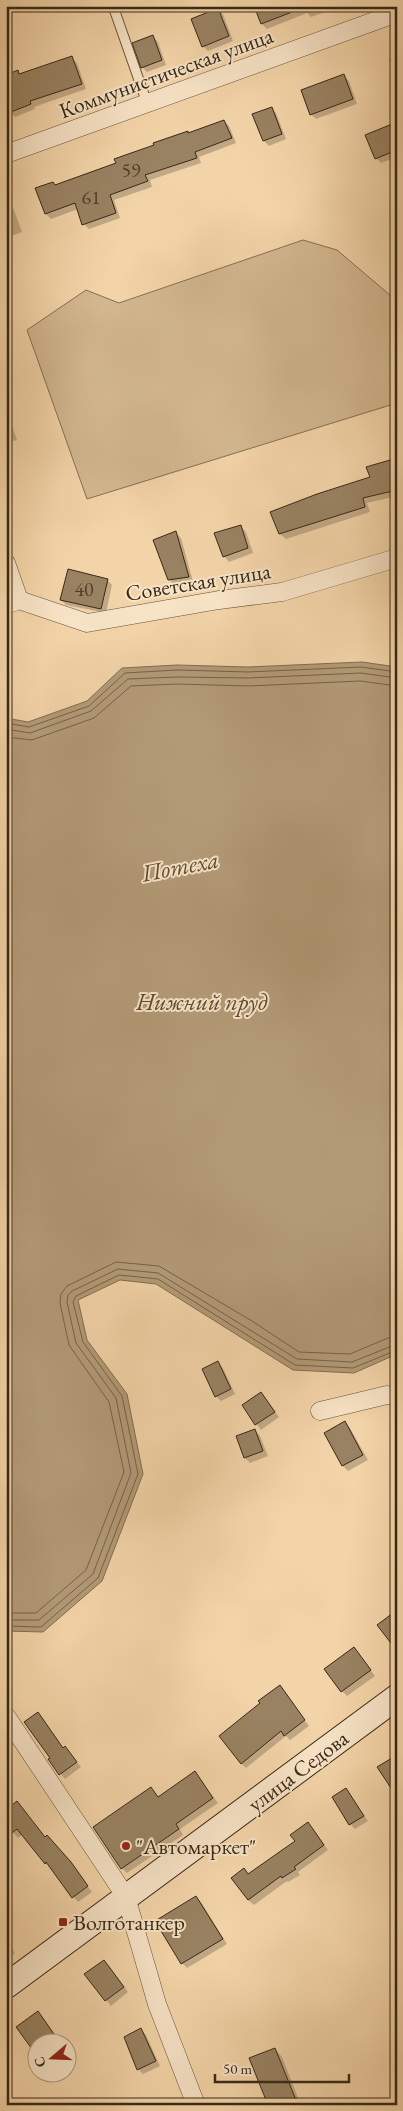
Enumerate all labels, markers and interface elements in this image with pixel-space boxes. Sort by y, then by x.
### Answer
street label: Коммунистическая улица [55,21,277,125]
house number: 59 [121,157,141,183]
house number: 61 [81,184,101,210]
street label: Советская улица [123,556,273,608]
house number: 40 [74,576,94,602]
water label: Потеха [138,843,221,889]
water label: Нижний пруд [135,986,268,1017]
street label: улица Седова [242,1723,354,1818]
place label: "Автомаркет" [136,1832,256,1861]
marker: "Автомаркет" [120,1840,132,1852]
place label: Волготанкер [73,1908,185,1937]
marker: Волготанкер [57,1916,69,1928]
north arrow [28,2034,78,2084]
scale bar [215,2051,349,2083]
text: С [30,2055,50,2070]
text: 50 m [223,2059,252,2078]

